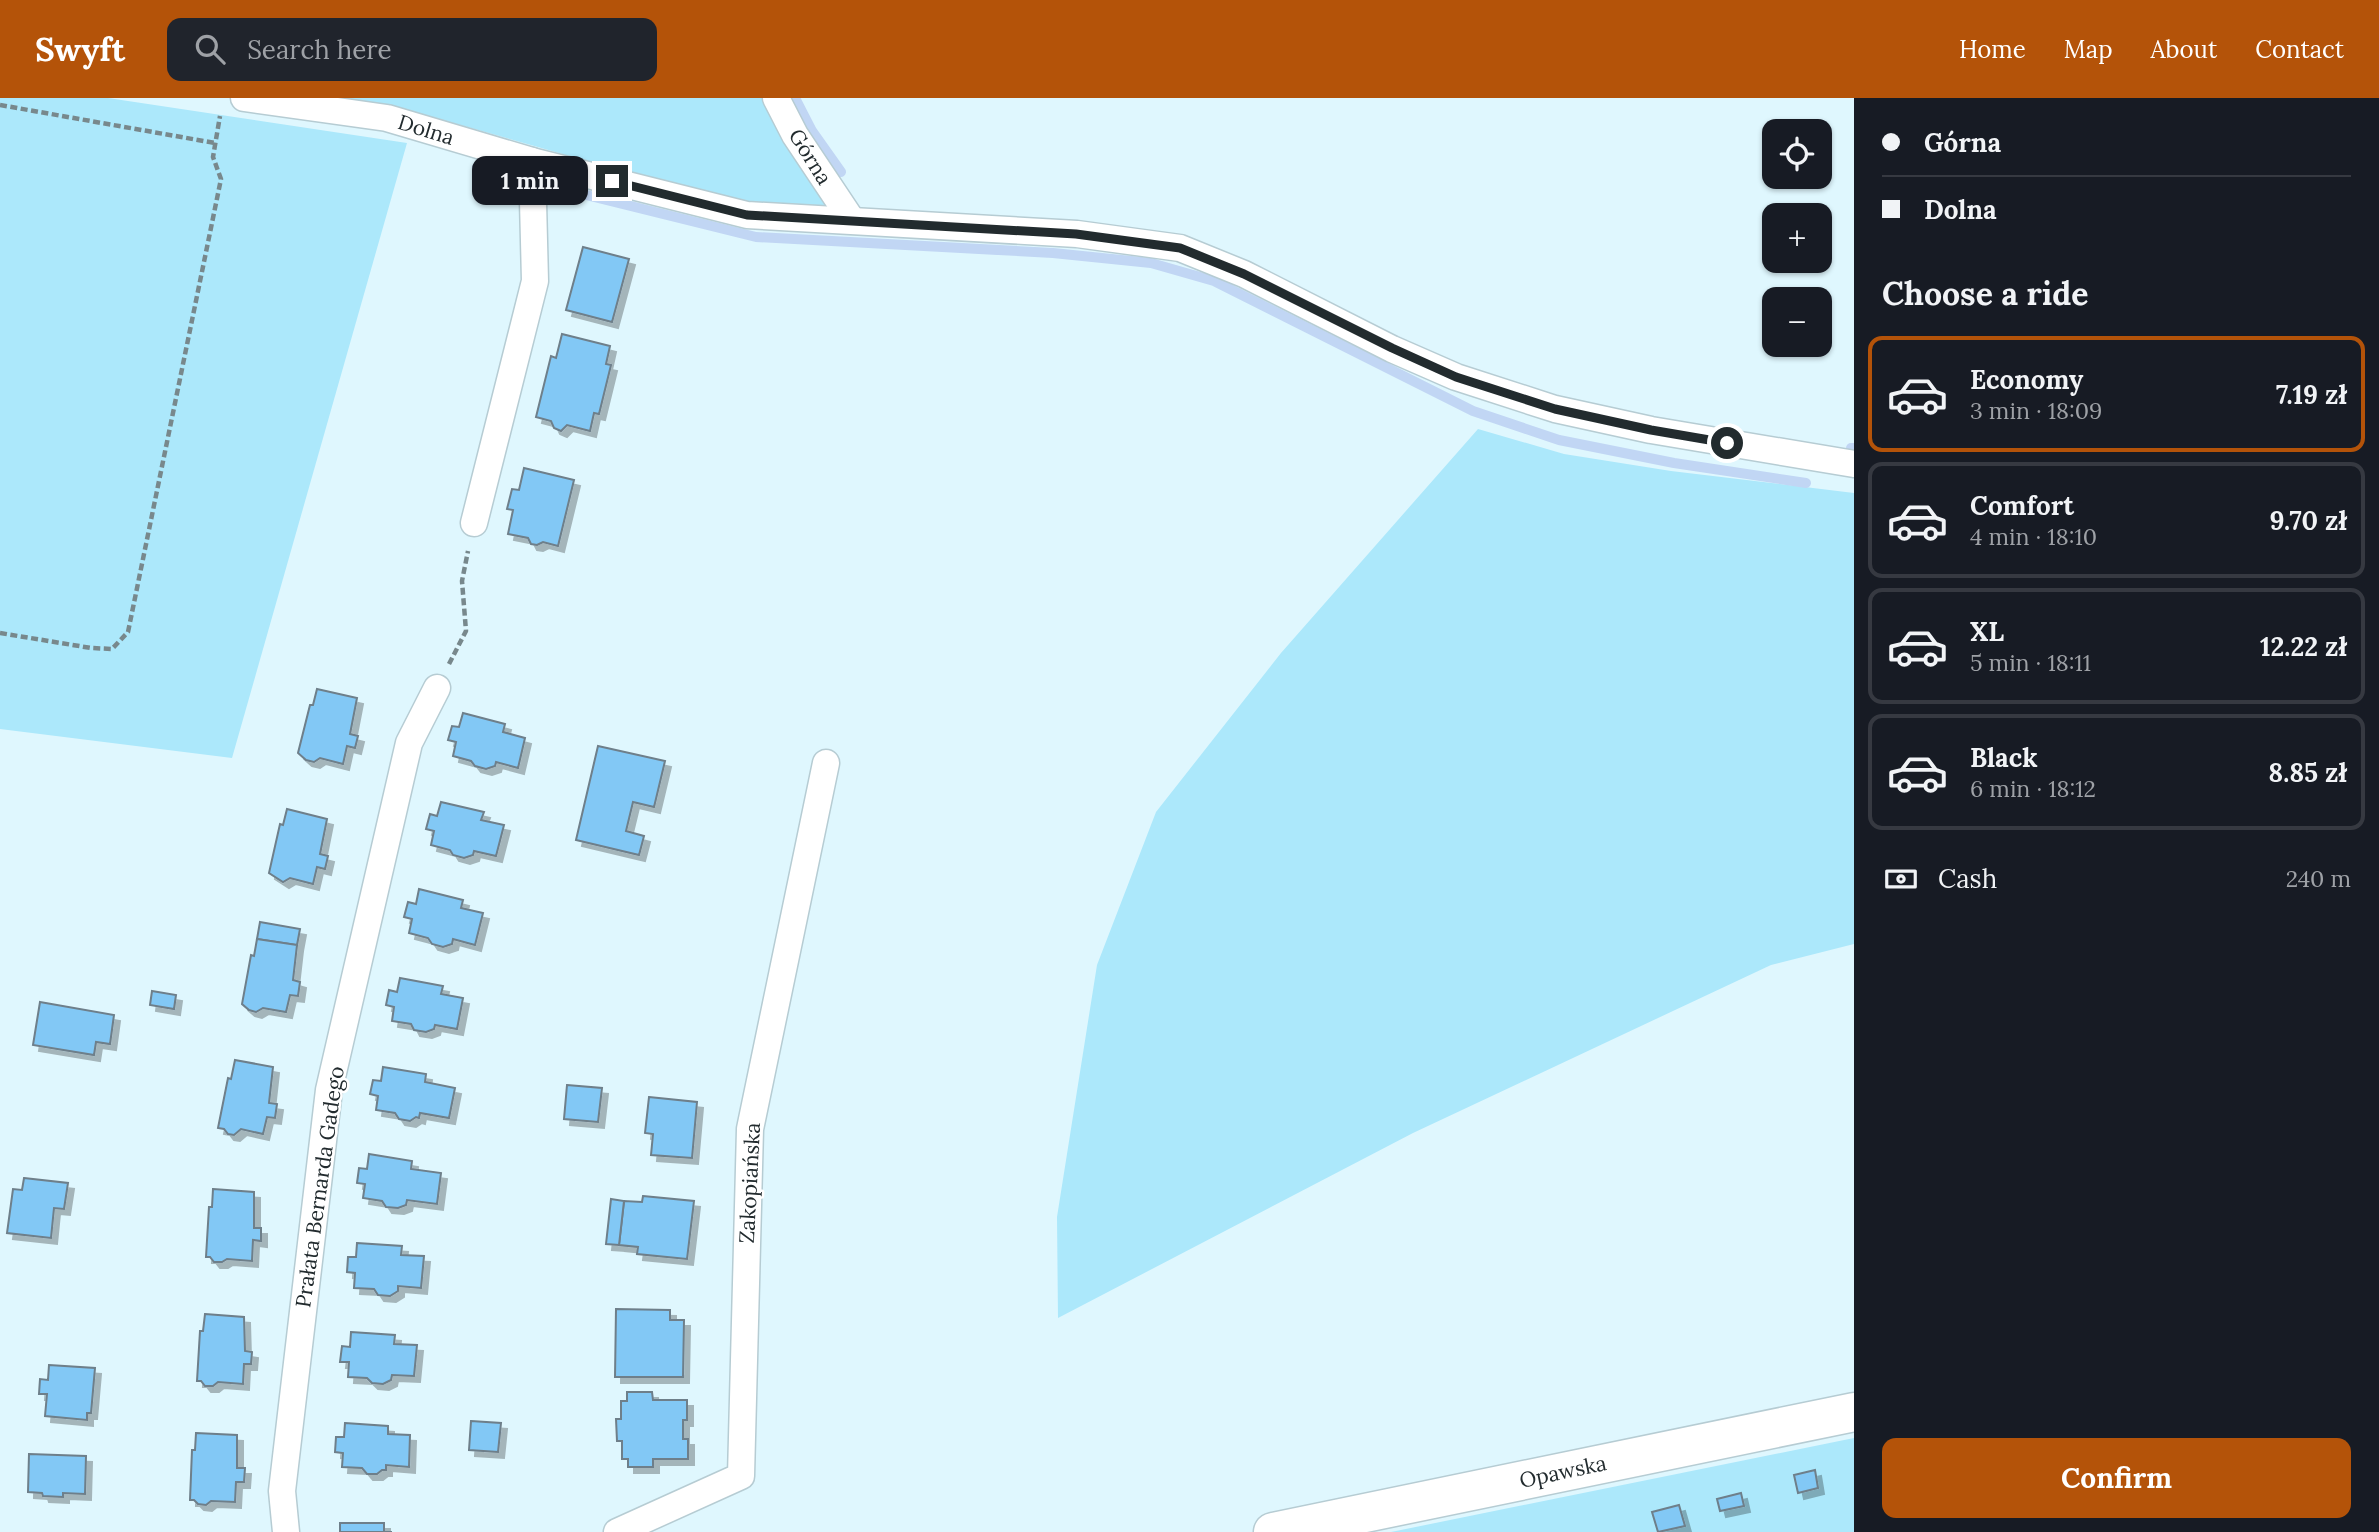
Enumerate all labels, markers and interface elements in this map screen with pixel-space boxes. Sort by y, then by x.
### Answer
search box [167,18,657,81]
text: Swyft [35,28,125,70]
icon: search [191,30,229,68]
text: Search here [247,33,391,66]
text: Home [1959,34,2026,65]
text: Map [2064,34,2113,65]
text: About [2151,34,2217,65]
text: Contact [2255,34,2344,65]
street label: Dolna [395,108,458,151]
map controls [1762,119,1832,357]
button: locate [1762,119,1832,189]
street label: Górna [783,124,838,190]
text: Górna [1924,126,2001,159]
callout: 1 min [472,156,588,206]
route end [596,165,628,197]
text: 1 min [501,166,559,195]
text: Dolna [1924,193,1997,226]
button: + [1762,203,1832,273]
text: Choose a ride [1882,273,2089,314]
button: − [1762,287,1832,357]
icon: car [1886,363,1949,426]
text: Economy [1970,363,2083,396]
text: 7.19 zł [2276,378,2347,411]
text: 3 min · 18:09 [1970,396,2102,425]
route start [1711,427,1743,459]
icon: car [1886,489,1949,552]
text: Comfort [1970,489,2074,522]
text: 9.70 zł [2270,504,2347,537]
text: 4 min · 18:10 [1970,522,2097,551]
icon: car [1886,615,1949,678]
text: XL [1970,615,2004,648]
text: 12.22 zł [2260,630,2347,663]
text: 5 min · 18:11 [1970,648,2091,677]
icon: car [1886,741,1949,804]
text: Black [1970,741,2038,774]
text: 8.85 zł [2268,756,2347,789]
text: 6 min · 18:12 [1970,774,2096,803]
icon: cash [1882,860,1920,898]
text: Cash [1938,862,1997,895]
text: 240 m [2286,864,2351,893]
street label: Prałata Bernarda Gadego [289,1064,350,1309]
street label: Zakopiańska [733,1122,766,1244]
button: Confirm [1882,1438,2351,1518]
street label: Opawska [1517,1449,1609,1494]

